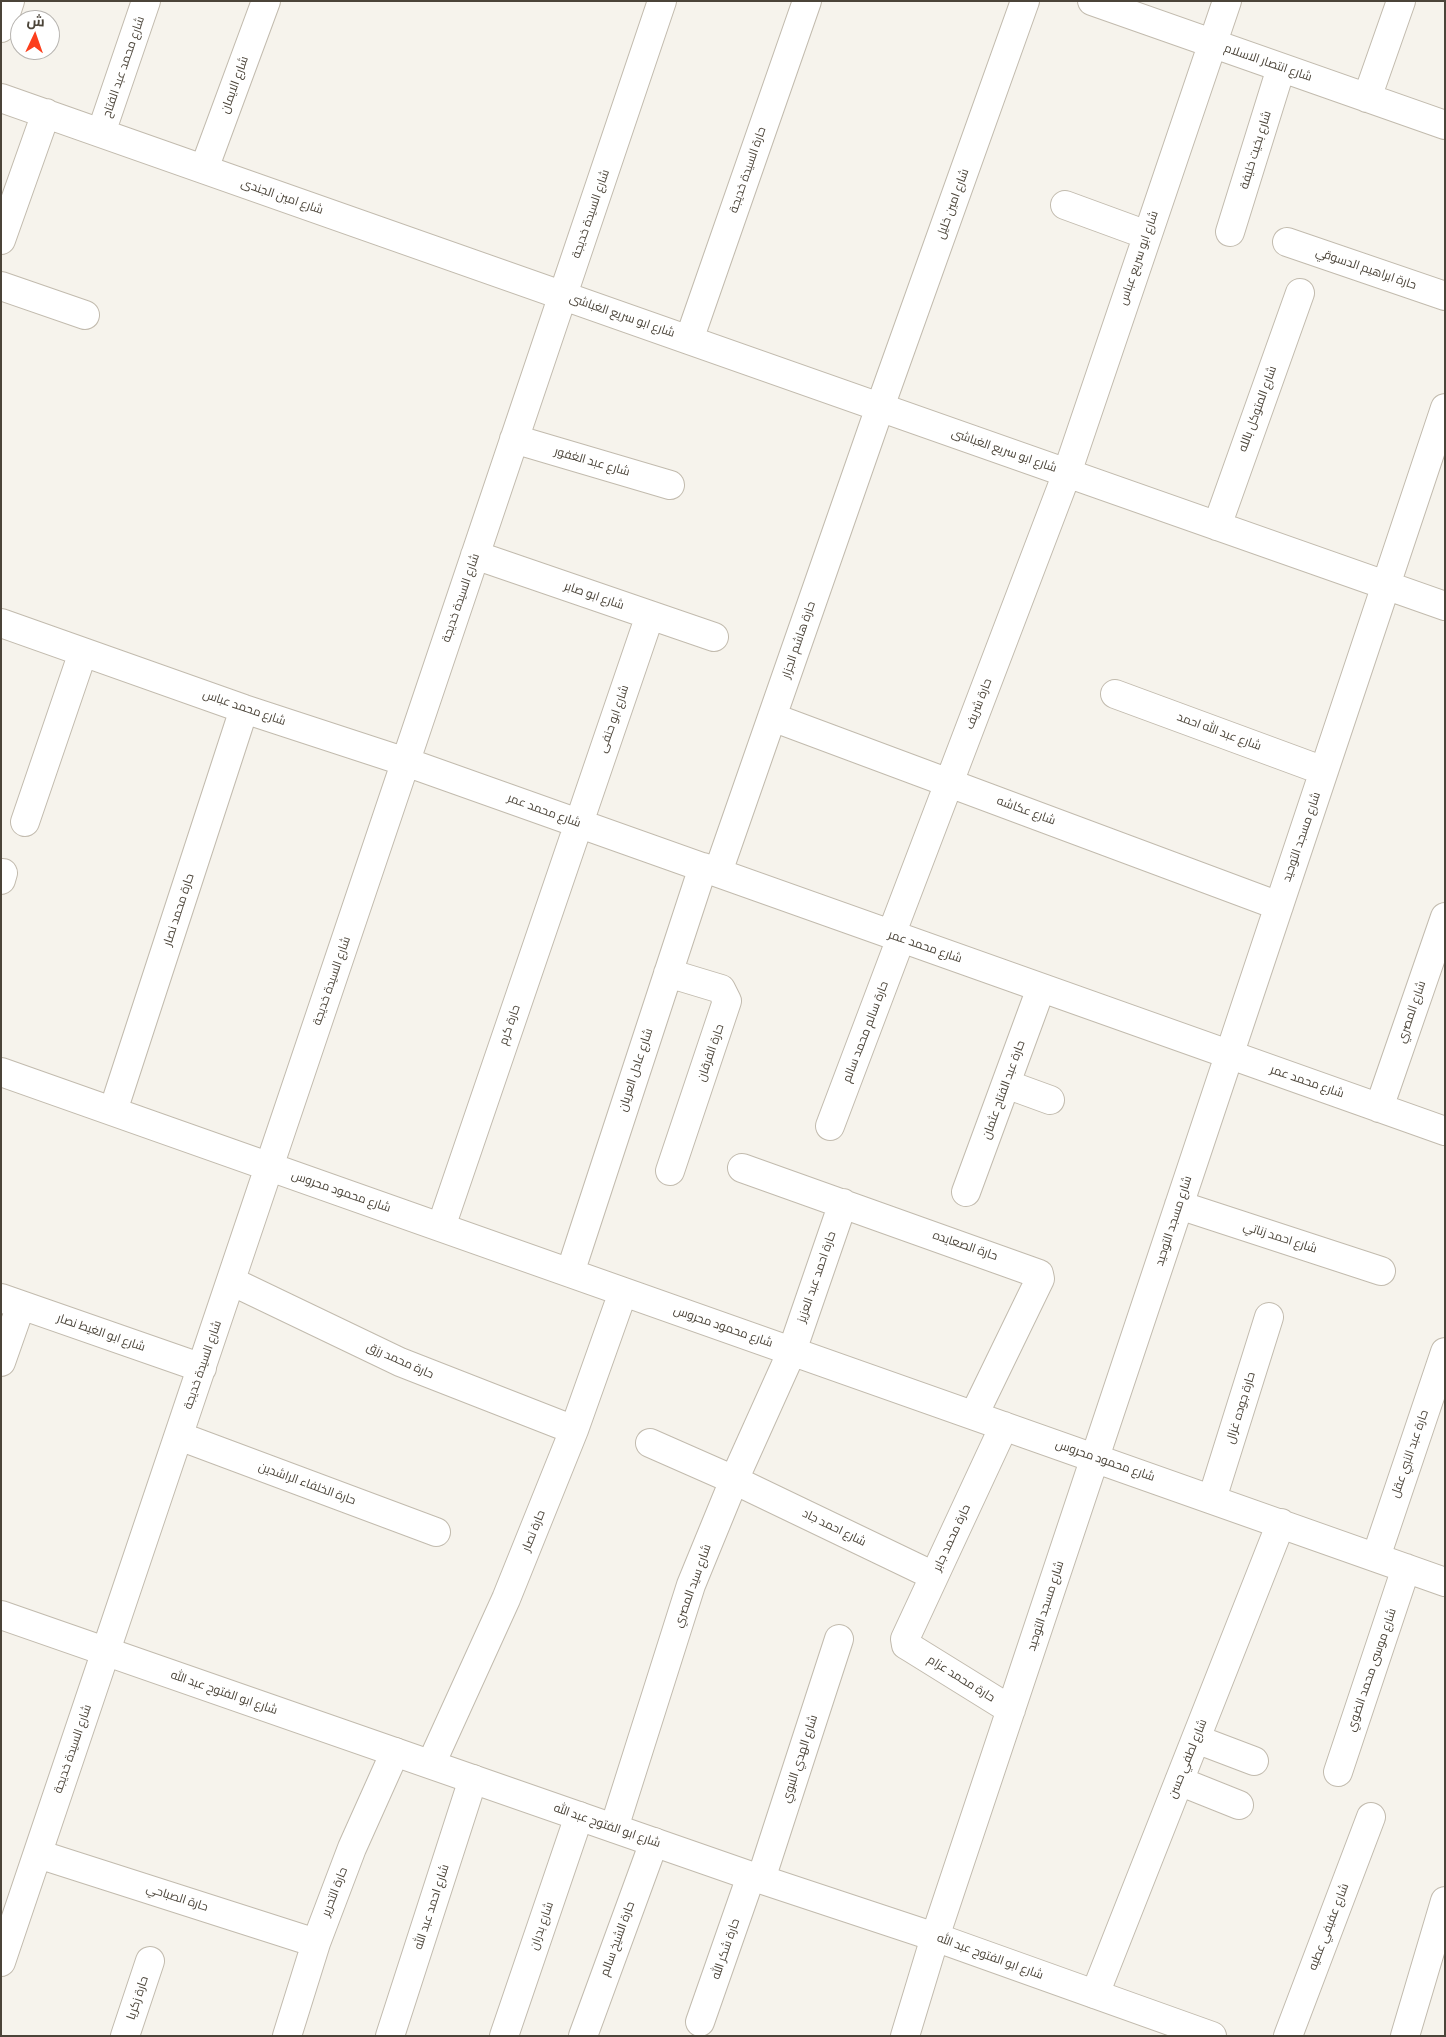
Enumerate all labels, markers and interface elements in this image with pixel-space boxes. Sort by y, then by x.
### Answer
north arrow [10,10,60,60]
text: ش [26,12,45,30]
street label: شارع محمد عبد الفتاح [100,14,148,120]
street label: شارع انتصار الاسلام [1222,41,1314,85]
street label: شارع الايمان [218,54,252,116]
street label: شارع بخيت خليفة [1237,109,1275,191]
street label: حارة السيدة خديجة [727,125,769,215]
street label: شارع امين خليل [934,167,972,241]
street label: شارع السيدة خديجة [569,168,613,260]
street label: شارع امين الجندى [239,176,325,218]
street label: شارع ابو سريع عباس [1116,209,1162,307]
street label: حارة ابراهيم الدسوقي [1314,245,1418,293]
street label: شارع ابو سريع الغباشى [567,291,677,341]
street label: شارع المتوكل بالله [1236,364,1280,454]
street label: شارع ابو سريع الغباشى [949,426,1059,476]
street label: شارع عبد الغفور [553,444,631,480]
street label: شارع السيدة خديجة [439,552,483,644]
street label: شارع ابو صابر [562,579,626,613]
street label: حارة هاشم الجزار [779,600,819,680]
street label: حارة شريف [963,677,995,731]
street label: شارع ابو حنفى [596,683,632,755]
street label: شارع محمد عباس [201,687,287,729]
street label: شارع عبد الله احمد [1175,710,1263,754]
street label: شارع مسجد التوحيد [1280,790,1324,884]
street label: شارع محمد عمر [505,791,583,831]
street label: شارع عكاشه [995,794,1057,828]
street label: حارة محمد نصار [160,872,198,948]
street label: شارع محمد عمر [886,928,964,966]
street label: شارع السيدة خديجة [310,935,354,1027]
street label: حارة سالم محمد سالم [840,979,892,1085]
street label: شارع المصري [1395,979,1429,1045]
street label: حارة كرم [496,1003,524,1047]
street label: حارة الفرقان [694,1022,728,1084]
street label: شارع عادل العريان [616,1027,656,1113]
street label: حارة عبد الفتاح عثمان [979,1039,1029,1141]
street label: شارع محمد عمر [1268,1063,1346,1101]
street label: شارع محمود محروس [289,1168,393,1216]
street label: شارع مسجد التوحيد [1153,1174,1195,1268]
street label: شارع احمد زناتي [1241,1219,1319,1257]
street label: حارة الصعايده [931,1228,999,1264]
street label: حارة احمد عبد العزيز [795,1229,839,1325]
street label: شارع محمود محروس [671,1303,775,1351]
street label: شارع ابو الغيط نصار [55,1311,147,1355]
street label: شارع السيدة خديجة [181,1319,225,1411]
street label: حارة محمد رزق [364,1340,436,1382]
street label: حارة جوده غزال [1223,1370,1259,1446]
street label: حارة عبد النبي عقل [1388,1408,1432,1500]
street label: شارع محمود محروس [1053,1437,1157,1485]
street label: حارة الخلفاء الراشدين [256,1460,358,1508]
street label: حارة محمد جابر [930,1502,974,1574]
street label: شارع احمد جاد [800,1506,868,1550]
street label: حارة نصار [519,1508,549,1554]
street label: شارع سيد المصري [671,1542,715,1630]
street label: شارع مسجد التوحيد [1025,1559,1067,1653]
street label: شارع موسى محمد الضوي [1344,1606,1400,1734]
street label: حارة محمد عزام [925,1653,997,1705]
street label: شارع ابو الفتوح عبد الله [169,1668,279,1718]
street label: شارع السيدة خديجة [51,1703,95,1795]
street label: شارع الهدي النبوي [779,1713,821,1805]
street label: شارع لطفي حسن [1166,1717,1210,1801]
street label: شارع ابو الفتوح عبد الله [552,1801,662,1851]
street label: شارع احمد عبد الله [411,1863,453,1951]
street label: حارة التحرير [319,1865,351,1919]
street label: حارة الصباحي [144,1881,210,1915]
street label: شارع عفيفي عطيه [1306,1882,1352,1972]
street label: شارع بدران [527,1900,557,1952]
street label: حارة الشيخ سالم [598,1900,638,1978]
street label: حارة شكر الله [709,1917,743,1981]
street label: شارع ابو الفتوح عبد الله [935,1931,1045,1983]
street label: حارة زكريا [124,1974,152,2022]

